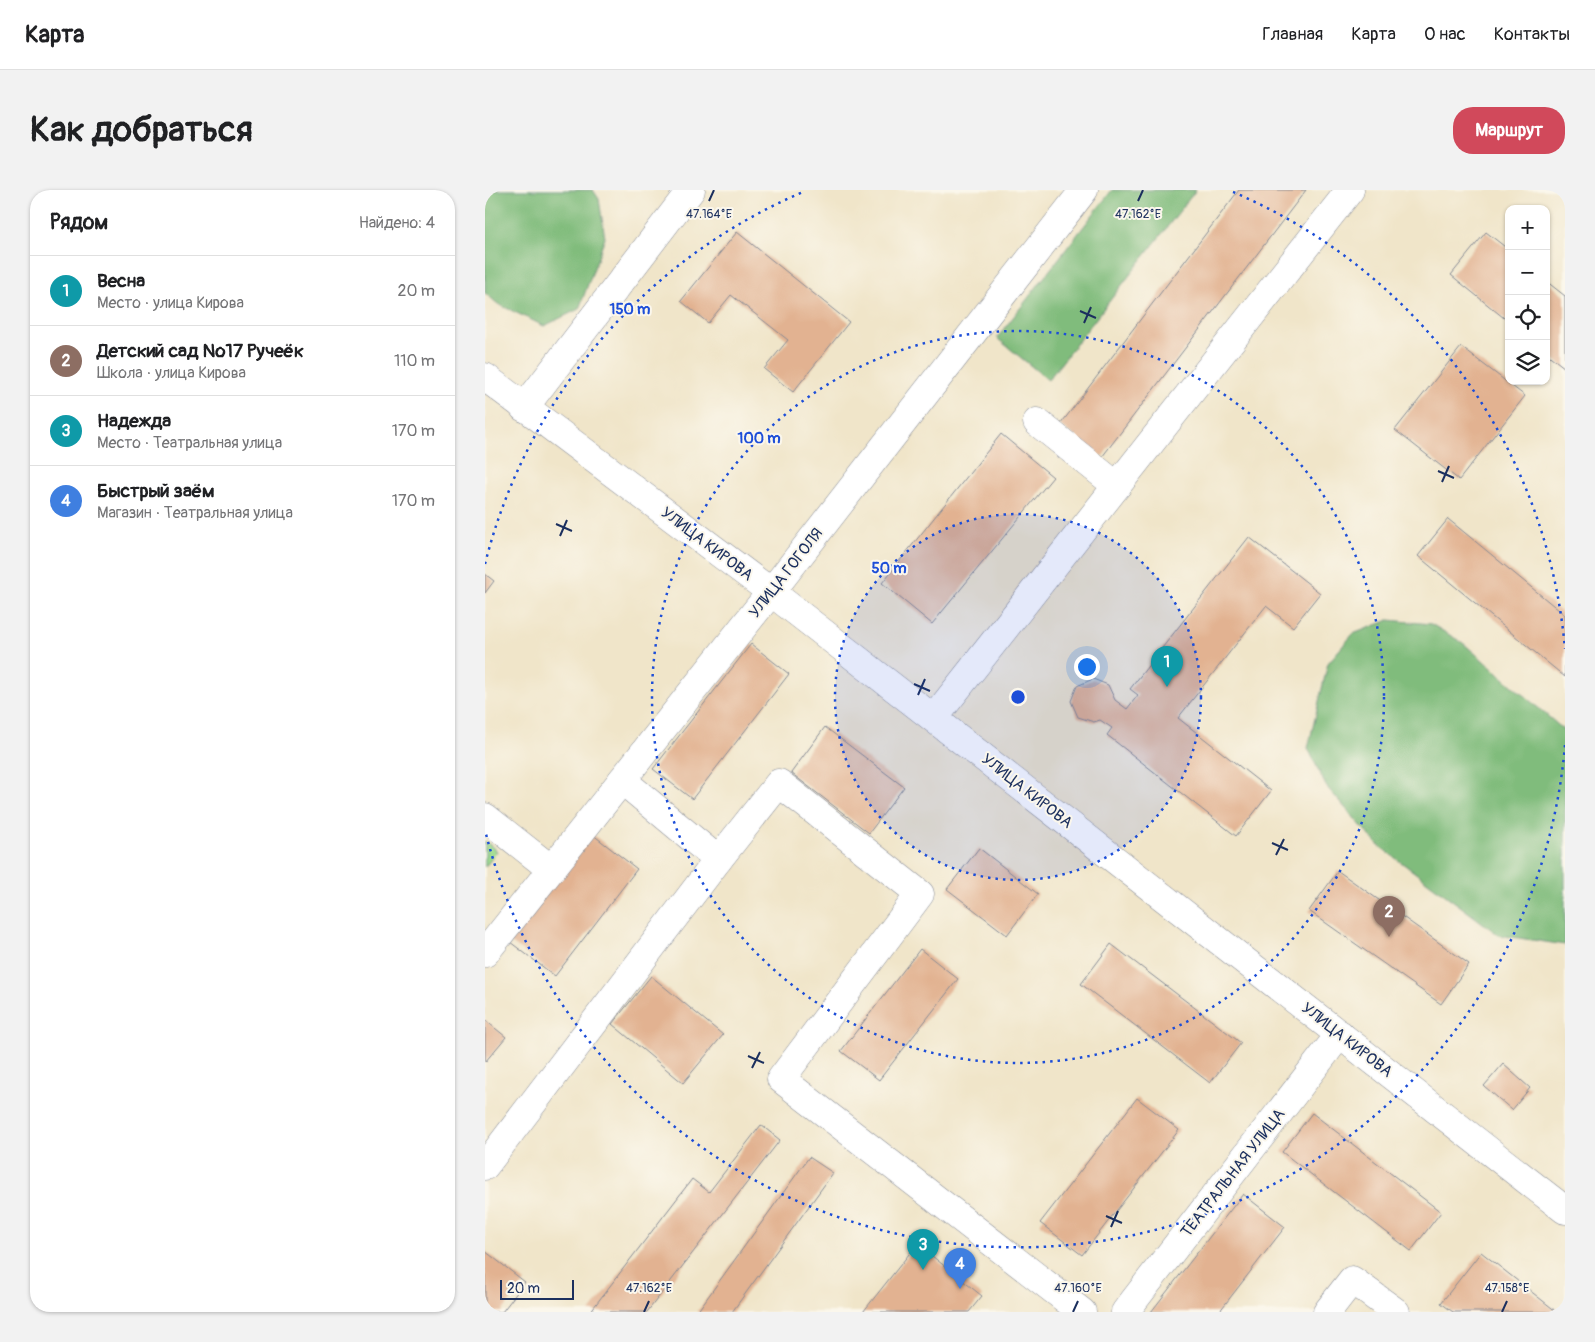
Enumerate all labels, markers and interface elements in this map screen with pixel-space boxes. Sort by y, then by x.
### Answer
text: Карта [25,20,84,49]
text: Главная [1262,23,1323,46]
text: Карта [1351,23,1396,46]
text: О нас [1424,23,1466,46]
text: Контакты [1494,23,1570,46]
button: Маршрут [1453,107,1565,154]
text: Как добраться [30,108,253,152]
map controls [1505,205,1550,385]
button: + [1505,205,1550,250]
text: 47.164°E [686,207,732,222]
text: 47.162°E [1115,207,1161,222]
text: Рядом [50,209,108,236]
text: Найдено: 4 [359,213,435,233]
button: − [1505,250,1550,295]
text: Весна [97,269,145,293]
text: 1 [63,281,69,301]
text: 20 m [397,281,435,301]
text: Место · улица Кирова [97,293,244,313]
button: locate [1505,295,1550,340]
text: 150 m [610,300,650,319]
text: Детский сад №17 Ручеёк [97,339,304,363]
button: layers [1505,340,1550,385]
text: 2 [62,351,70,371]
text: 110 m [394,351,435,371]
text: Школа · улица Кирова [97,363,246,383]
text: Надежда [97,409,171,433]
text: 3 [62,421,70,441]
text: 170 m [392,421,435,441]
text: 100 m [738,429,780,448]
text: Место · Театральная улица [97,433,282,453]
text: Быстрый заём [97,479,215,503]
text: 4 [61,491,71,511]
text: 170 m [392,491,435,511]
text: Магазин · Театральная улица [97,503,293,523]
street label: УЛИЦА КИРОВА [657,503,757,585]
street label: УЛИЦА ГОГОЛЯ [745,524,827,622]
text: 50 m [872,559,906,578]
pin: 1 [1151,646,1183,687]
your location [1074,654,1100,680]
centre of rings [1009,688,1027,706]
street label: УЛИЦА КИРОВА [977,749,1077,833]
pin: 2 [1373,896,1405,937]
street label: УЛИЦА КИРОВА [1297,998,1397,1082]
street label: ТЕАТРАЛЬНАЯ УЛИЦА [1177,1105,1289,1241]
pin: 3 [907,1229,939,1270]
pin: 4 [944,1248,976,1289]
scale bar [500,1277,574,1300]
text: 20 m [507,1280,540,1297]
text: 47.162°E [626,1281,672,1296]
text: 47.160°E [1054,1281,1102,1296]
text: 47.158°E [1485,1281,1529,1296]

